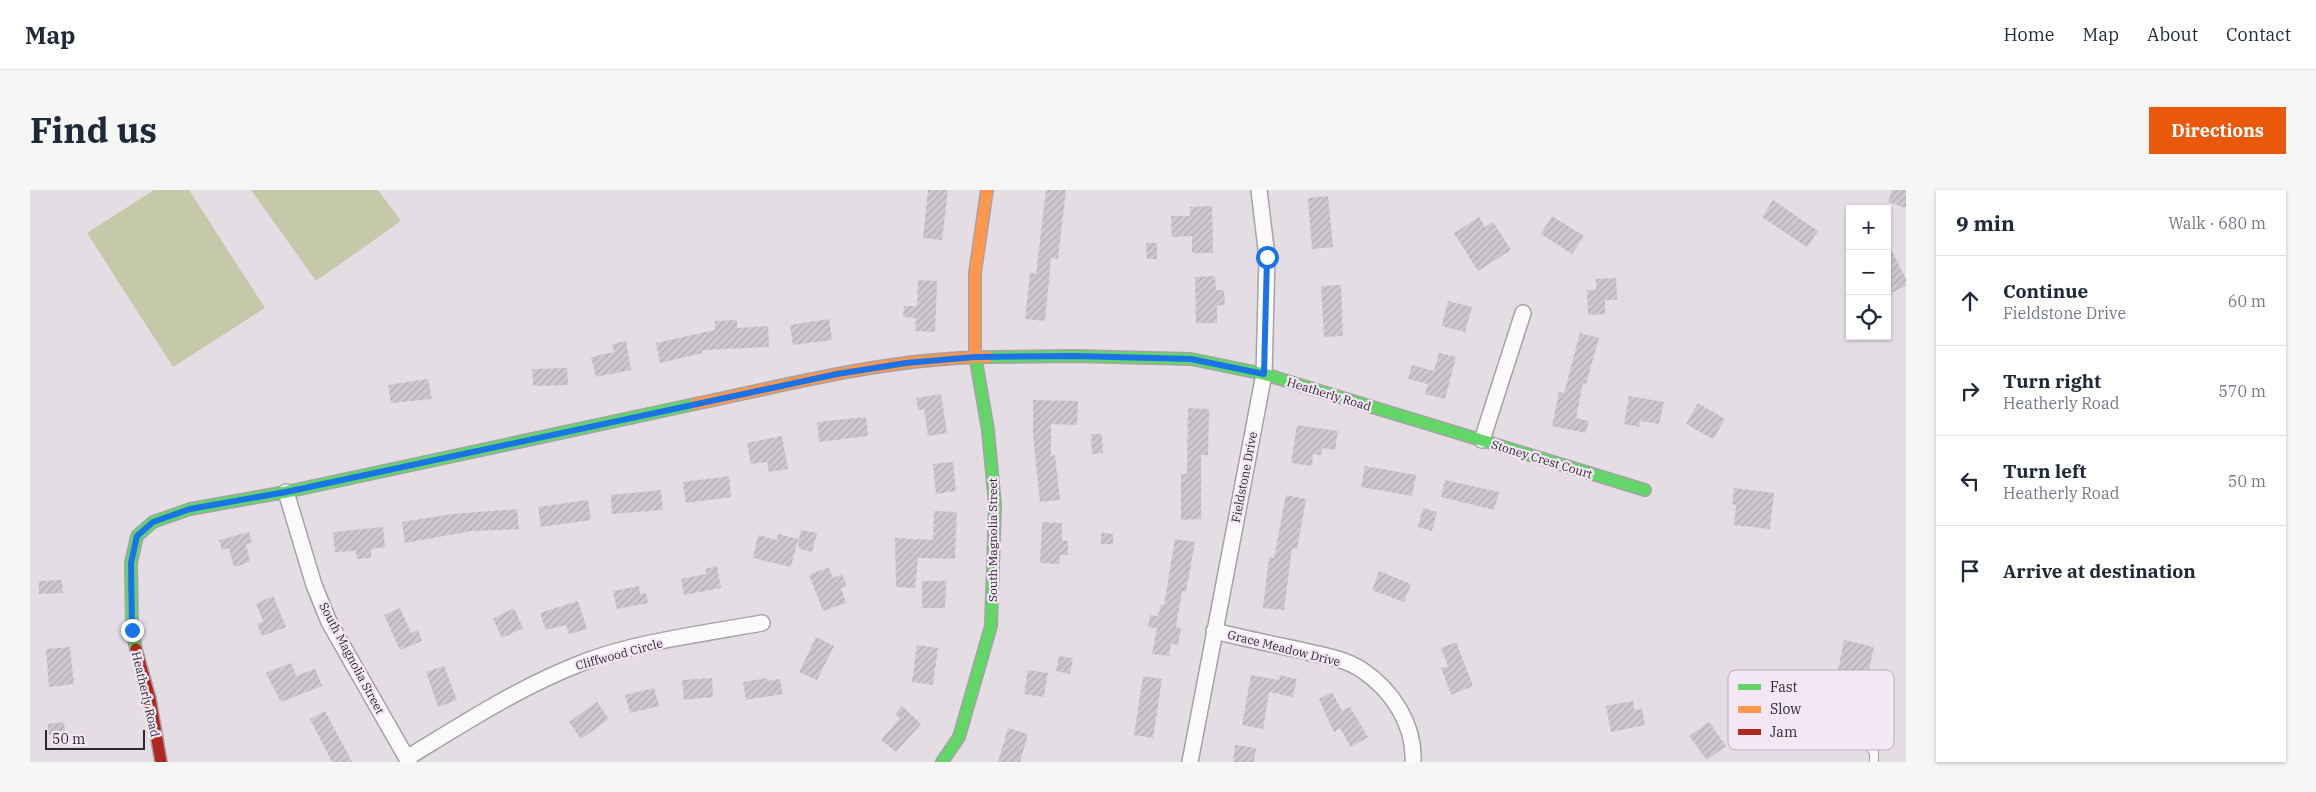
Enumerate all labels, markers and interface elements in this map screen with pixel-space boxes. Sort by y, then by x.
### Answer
text: Map [25,19,75,51]
text: Home [2003,23,2055,46]
text: Map [2083,23,2119,46]
text: About [2147,23,2198,46]
text: Contact [2226,23,2291,46]
text: Find us [30,107,157,153]
button: Directions [2149,107,2286,154]
map controls [1846,205,1891,340]
button: + [1846,205,1891,250]
text: 9 min [1956,209,2015,237]
text: Walk · 680 m [2168,213,2266,233]
route start [1256,246,1279,269]
button: − [1846,250,1891,295]
text: Continue [2003,279,2088,303]
icon: ahead [1956,287,1984,315]
text: 60 m [2228,291,2266,311]
button: locate [1846,295,1891,340]
text: Fieldstone Drive [2003,303,2126,323]
text: Turn right [2003,369,2101,393]
street label: Heatherly Road [1285,374,1373,414]
icon: right [1956,377,1984,405]
text: 570 m [2218,381,2266,401]
text: Heatherly Road [2003,393,2119,413]
street label: Fieldstone Drive [1228,430,1260,524]
street label: Stoney Crest Court [1490,436,1594,482]
text: Turn left [2003,459,2086,483]
icon: left [1956,467,1984,495]
text: 50 m [2228,471,2266,491]
street label: South Magnolia Street [985,478,1000,602]
text: Heatherly Road [2003,483,2119,503]
icon: arrive [1956,557,1984,585]
text: Arrive at destination [2003,559,2196,583]
street label: South Magnolia Street [316,600,388,716]
route end [121,619,144,642]
street label: Grace Meadow Drive [1226,627,1342,669]
street label: Cliffwood Circle [574,635,664,673]
street label: Heatherly Road [129,650,163,738]
legend [1728,670,1894,750]
text: Fast [1770,678,1798,696]
text: Slow [1770,700,1801,718]
text: Jam [1770,723,1797,741]
scale bar [45,727,145,750]
text: 50 m [52,730,85,748]

